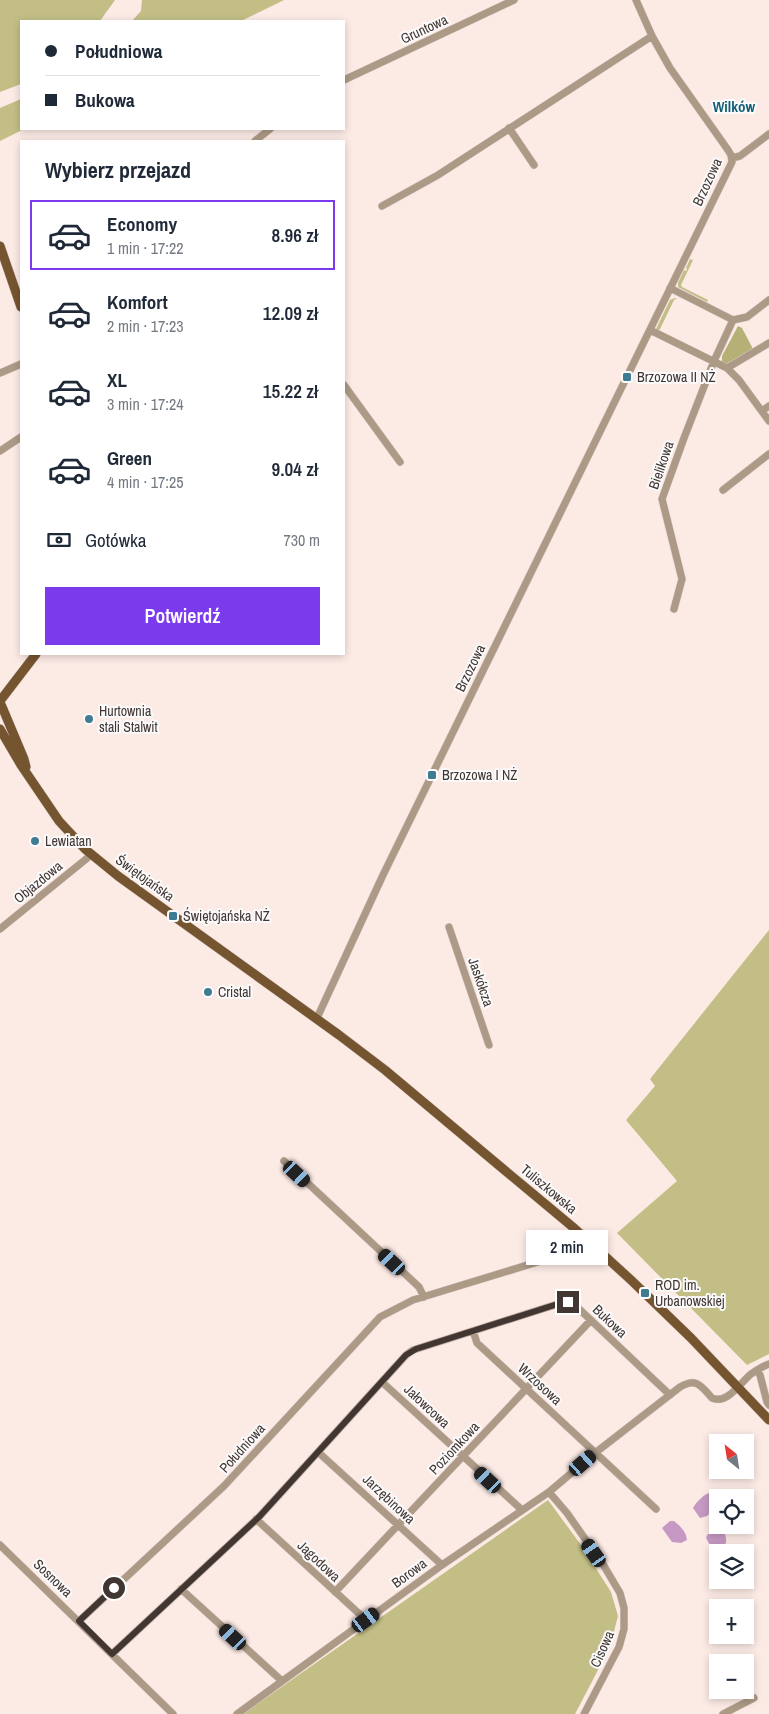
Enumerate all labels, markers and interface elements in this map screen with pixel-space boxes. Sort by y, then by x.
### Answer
street label: Gruntowa [398,10,451,48]
text: Południowa [75,38,162,64]
text: Bukowa [75,87,135,113]
district label: Wilków [713,96,756,117]
text: Wybierz przejazd [45,155,191,185]
street label: Brzozowa [688,155,726,209]
text: Economy [107,211,177,237]
icon: car [47,213,92,258]
text: 8.96 zł [272,222,318,248]
text: 1 min · 17:22 [107,237,184,259]
text: Komfort [107,289,168,315]
icon: car [47,291,92,336]
text: 12.09 zł [263,300,318,326]
text: 2 min · 17:23 [107,315,184,337]
text: XL [107,367,127,393]
place label: Brzozowa II NŻ [637,368,715,386]
icon: car [47,369,92,414]
marker: Brzozowa II NŻ [621,371,633,383]
text: 15.22 zł [263,378,318,404]
text: 3 min · 17:24 [107,393,184,415]
street label: Bielikowa [644,438,678,491]
text: Green [107,445,152,471]
icon: car [47,447,92,492]
text: 9.04 zł [272,456,318,482]
text: 4 min · 17:25 [107,471,184,493]
icon: cash [45,526,73,554]
text: Gotówka [85,527,146,553]
text: 730 m [284,529,320,551]
button: Potwierdź [45,587,320,645]
street label: Brzozowa [451,641,489,695]
place label: Hurtownia stali Stalwit [99,702,158,736]
marker: Hurtownia stali Stalwit [83,713,95,725]
place label: Brzozowa I NŻ [442,766,517,784]
marker: Brzozowa I NŻ [426,769,438,781]
place label: Lewiatan [45,832,92,850]
marker: Lewiatan [29,835,41,847]
street label: Świętojańska [112,851,178,906]
street label: Objazdowa [10,857,66,907]
place label: Świętojańska NŻ [183,907,270,925]
marker: Świętojańska NŻ [167,910,179,922]
street label: Jaskółcza [464,955,498,1009]
place label: Cristal [218,983,251,1001]
marker: Cristal [202,986,214,998]
car [280,1158,313,1190]
street label: Tuliszkowska [517,1160,581,1218]
callout: 2 min [527,1230,609,1264]
text: 2 min [550,1236,584,1258]
car [375,1246,408,1278]
place label: ROD im. Urbanowskiej [655,1276,725,1310]
marker: ROD im. Urbanowskiej [639,1287,651,1299]
route end [557,1291,579,1313]
street label: Bukowa [589,1300,632,1342]
street label: Wrzosowa [514,1359,566,1409]
street label: Jałowcowa [400,1380,454,1432]
street label: Poziomkowa [425,1417,483,1478]
street label: Południowa [215,1419,269,1476]
north arrow [709,1434,754,1479]
map controls [709,1434,754,1699]
car [566,1447,599,1479]
car [471,1464,504,1496]
street label: Jarzębinowa [359,1470,419,1528]
button: locate [709,1489,754,1534]
car [579,1536,608,1570]
street label: Jagodowa [294,1537,345,1586]
button: layers [709,1544,754,1589]
street label: Borowa [388,1554,431,1592]
street label: Sosnowa [30,1555,77,1601]
route start [103,1577,125,1599]
button: + [709,1599,754,1644]
car [349,1605,382,1635]
car [216,1621,249,1653]
street label: Cisowa [586,1627,618,1670]
button: − [709,1654,754,1699]

